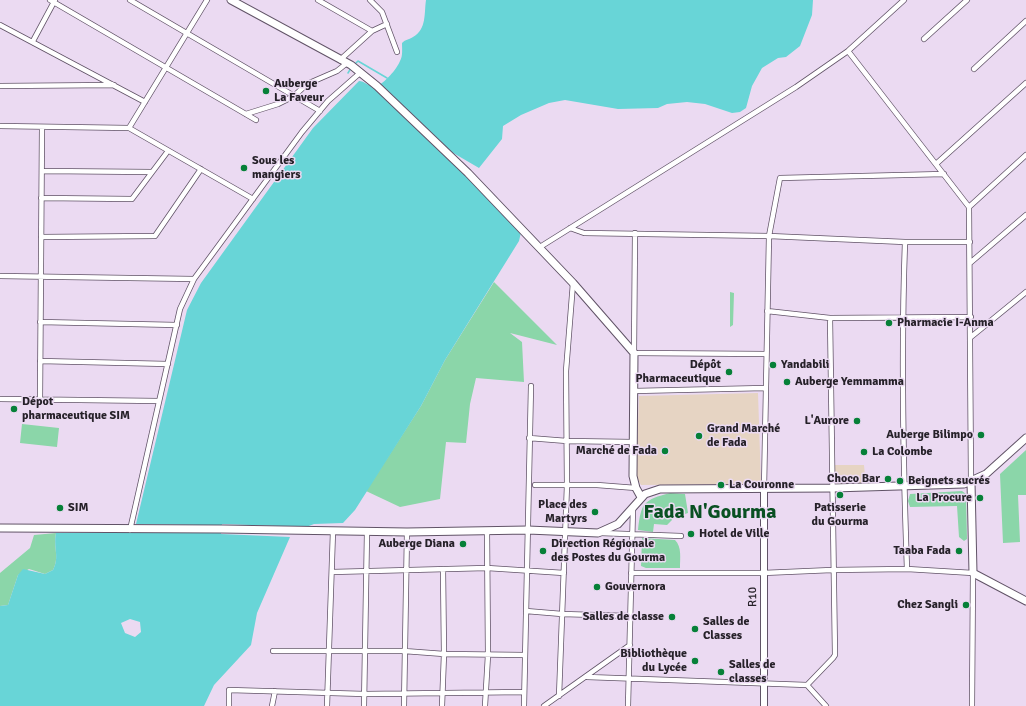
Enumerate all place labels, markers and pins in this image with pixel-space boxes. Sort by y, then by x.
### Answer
place label: Auberge La Faveur [274,77,324,105]
marker: Auberge La Faveur [261,86,271,96]
place label: Sous les mangiers [252,154,300,182]
marker: Sous les mangiers [239,163,249,173]
place label: Pharmacie I-Anma [897,316,994,330]
marker: Pharmacie I-Anma [884,318,894,328]
place label: Dépôt Pharmaceutique [635,358,721,386]
place label: Yandabili [781,358,829,372]
marker: Yandabili [768,360,778,370]
marker: Dépôt Pharmaceutique [724,367,734,377]
place label: Auberge Yemmamma [795,375,904,389]
marker: Auberge Yemmamma [782,377,792,387]
place label: Dépot pharmaceutique SIM [22,395,130,423]
marker: Dépot pharmaceutique SIM [9,404,19,414]
place label: L'Aurore [804,414,849,428]
marker: L'Aurore [852,416,862,426]
place label: Grand Marché de Fada [707,422,780,450]
place label: Auberge Bilimpo [886,428,973,442]
marker: Auberge Bilimpo [976,430,986,440]
marker: Grand Marché de Fada [694,431,704,441]
place label: Marché de Fada [576,444,657,458]
place label: La Colombe [872,445,933,459]
marker: Marché de Fada [660,446,670,456]
marker: La Colombe [859,447,869,457]
place label: Choco Bar [827,472,880,486]
marker: Choco Bar [883,474,893,484]
place label: Beignets sucrés [908,474,990,488]
marker: Beignets sucrés [895,476,905,486]
place label: La Couronne [729,478,794,492]
marker: La Couronne [716,480,726,490]
marker: Patisserie du Gourma [835,490,845,500]
place label: La Procure [916,491,972,505]
marker: La Procure [975,493,985,503]
place label: Place des Martyrs [538,498,587,526]
place label: SIM [68,501,88,515]
place label: Patisserie du Gourma [811,501,869,529]
marker: SIM [55,503,65,513]
marker: Place des Martyrs [590,507,600,517]
place label: Hotel de Ville [699,527,769,541]
marker: Hotel de Ville [686,529,696,539]
place label: Auberge Diana [378,537,455,551]
place label: Direction Régionale des Postes du Gourma [551,537,665,565]
marker: Auberge Diana [458,539,468,549]
place label: Taaba Fada [894,544,951,558]
marker: Direction Régionale des Postes du Gourma [538,546,548,556]
marker: Taaba Fada [954,546,964,556]
place label: Gouvernora [605,580,666,594]
marker: Gouvernora [592,582,602,592]
place label: Chez Sangli [897,598,958,612]
marker: Chez Sangli [961,600,971,610]
place label: Salles de classe [583,610,664,624]
marker: Salles de classe [667,612,677,622]
place label: Salles de Classes [703,615,749,643]
marker: Salles de Classes [690,624,700,634]
place label: Bibliothèque du Lycée [620,647,687,675]
marker: Bibliothèque du Lycée [690,656,700,666]
place label: Salles de classes [729,658,775,686]
marker: Salles de classes [716,667,726,677]

